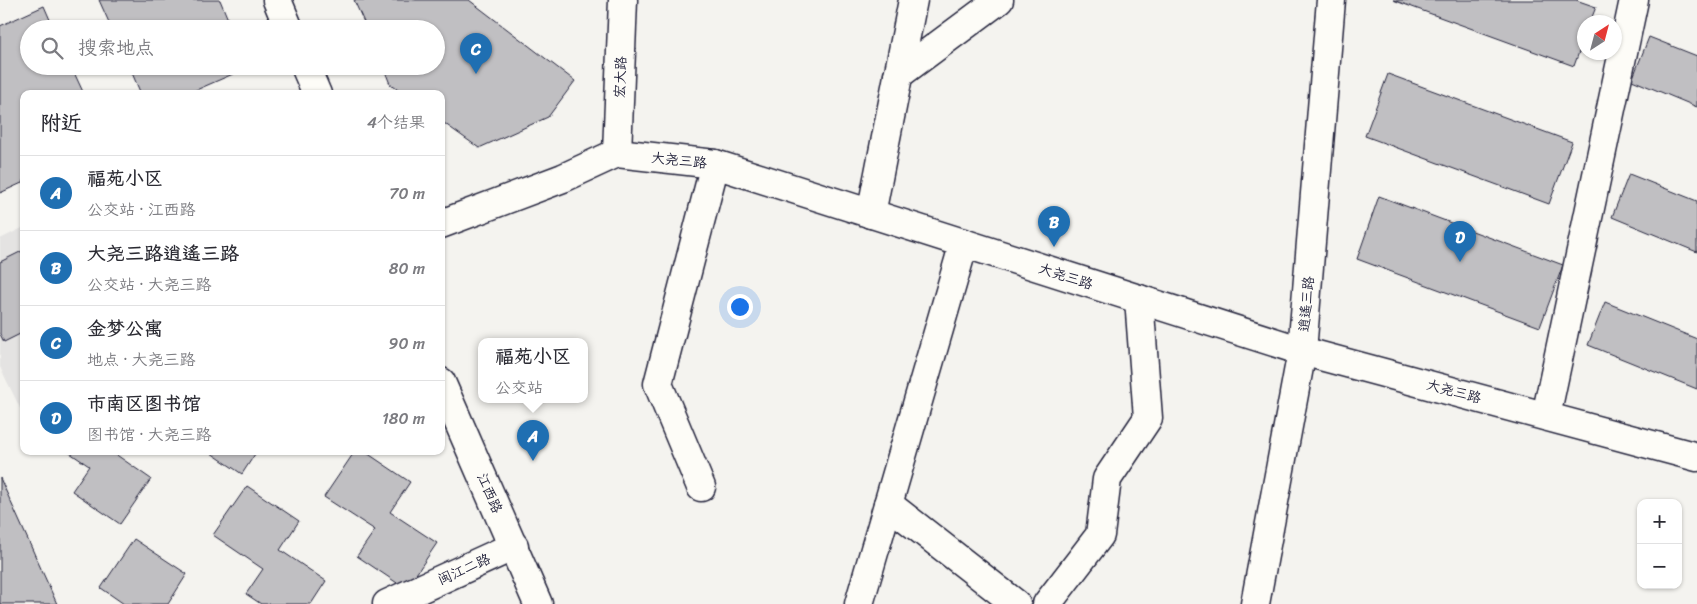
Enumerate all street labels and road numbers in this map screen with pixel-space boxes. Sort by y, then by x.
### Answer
street label: 宏大路 [607,56,634,98]
street label: 大尧三路 [650,145,708,176]
street label: 大尧三路 [1035,256,1096,297]
street label: 逍遥三路 [1292,275,1321,333]
street label: 大尧三路 [1424,372,1484,411]
street label: 江西路 [470,469,510,517]
street label: 闽江二路 [434,547,495,592]

